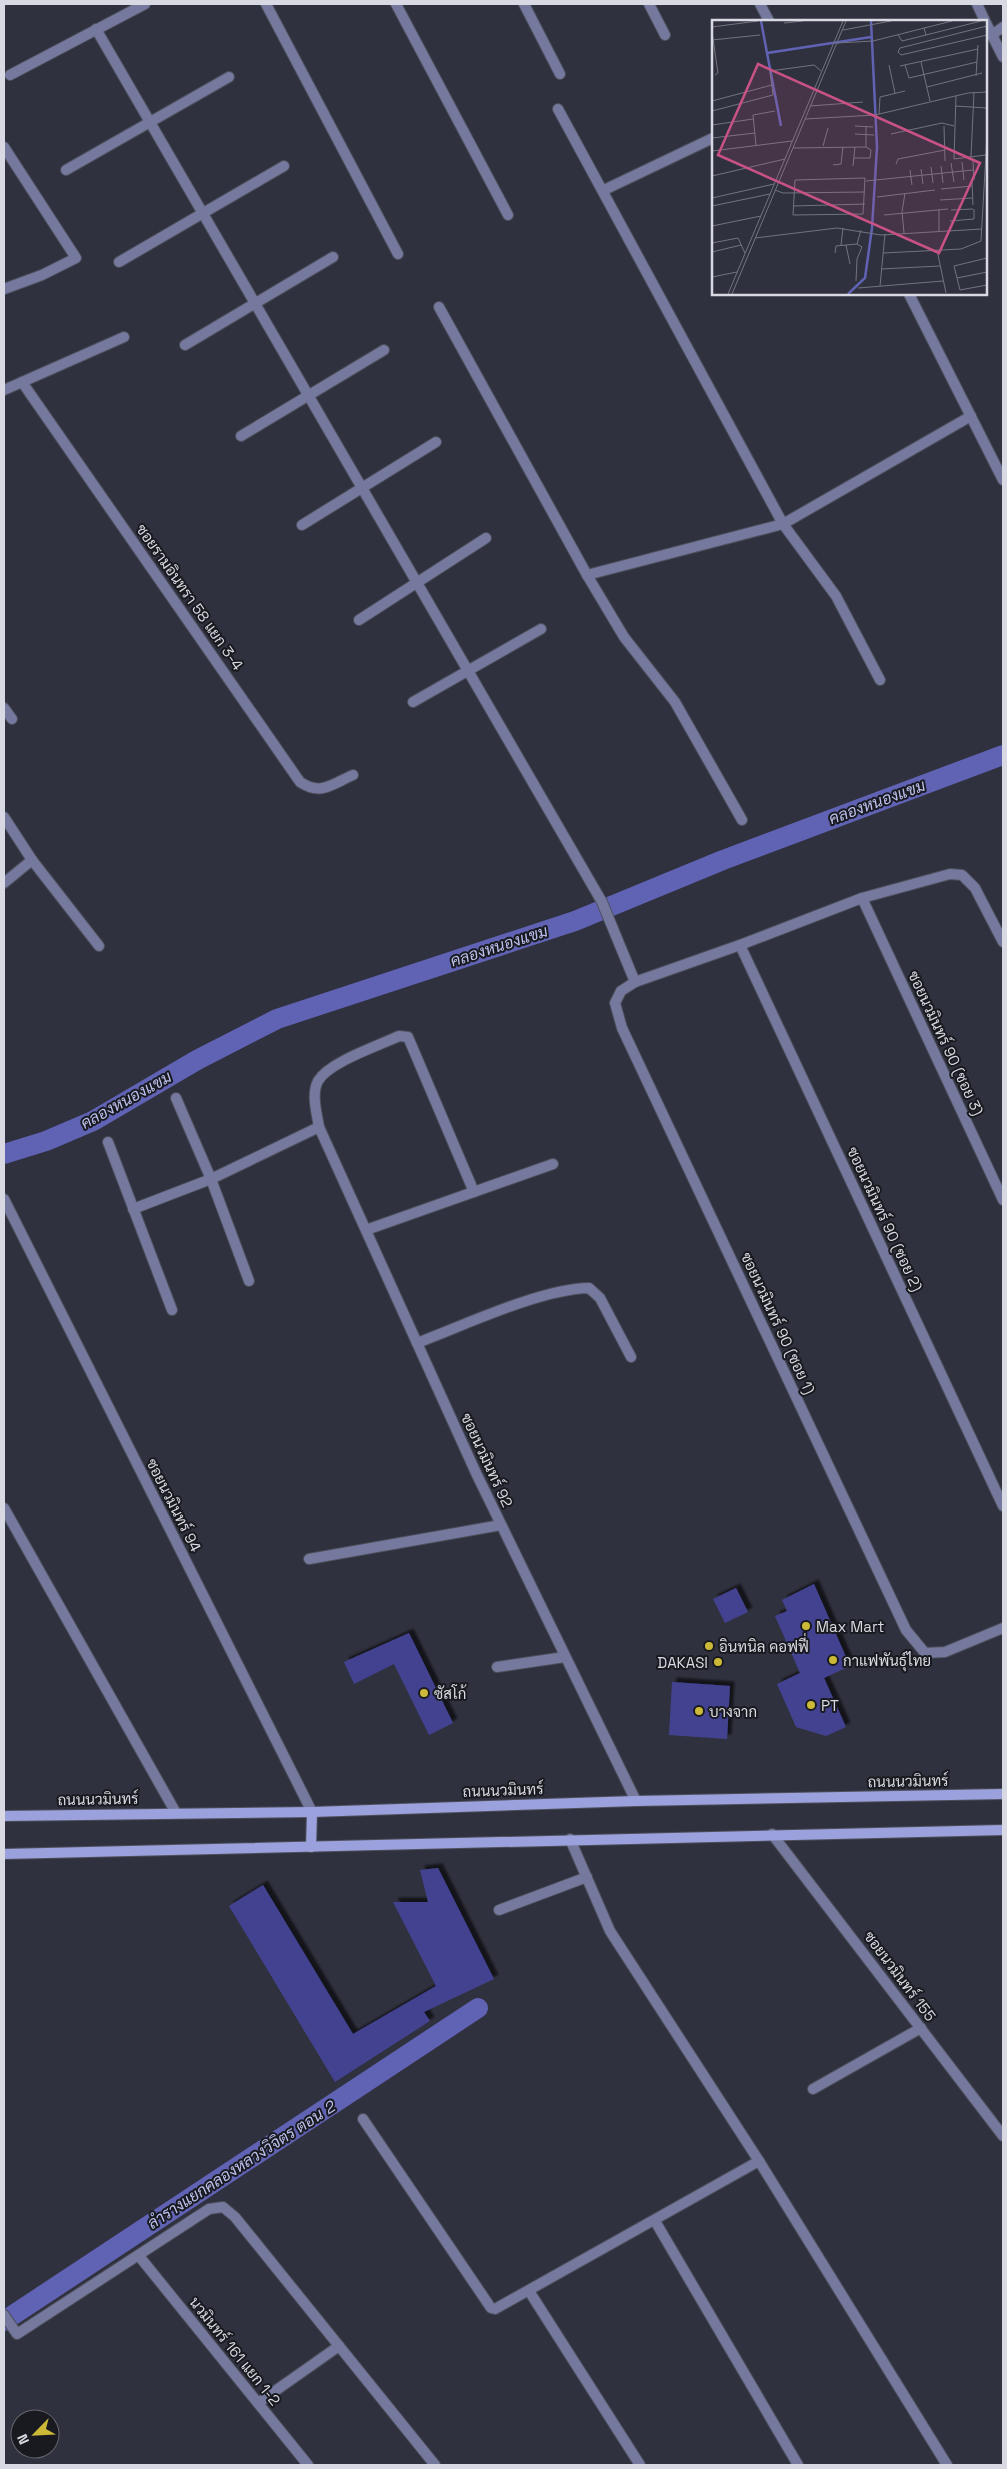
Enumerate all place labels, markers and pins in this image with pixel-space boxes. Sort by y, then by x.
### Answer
place label: Max Mart [816,1617,885,1636]
marker: Max Mart [800,1620,812,1632]
place label: อินทนิล คอฟฟี่ [719,1632,809,1656]
marker: อินทนิล คอฟฟี่ [703,1640,715,1652]
place label: กาแฟพันธุ์ไทย [843,1651,931,1672]
place label: DAKASI [657,1653,708,1672]
marker: กาแฟพันธุ์ไทย [827,1654,839,1666]
marker: DAKASI [712,1656,724,1668]
place label: ซัสโก้ [434,1684,467,1703]
marker: ซัสโก้ [418,1687,430,1699]
place label: PT [821,1696,839,1715]
marker: PT [805,1699,817,1711]
place label: บางจาก [709,1702,757,1721]
marker: บางจาก [693,1705,705,1717]

